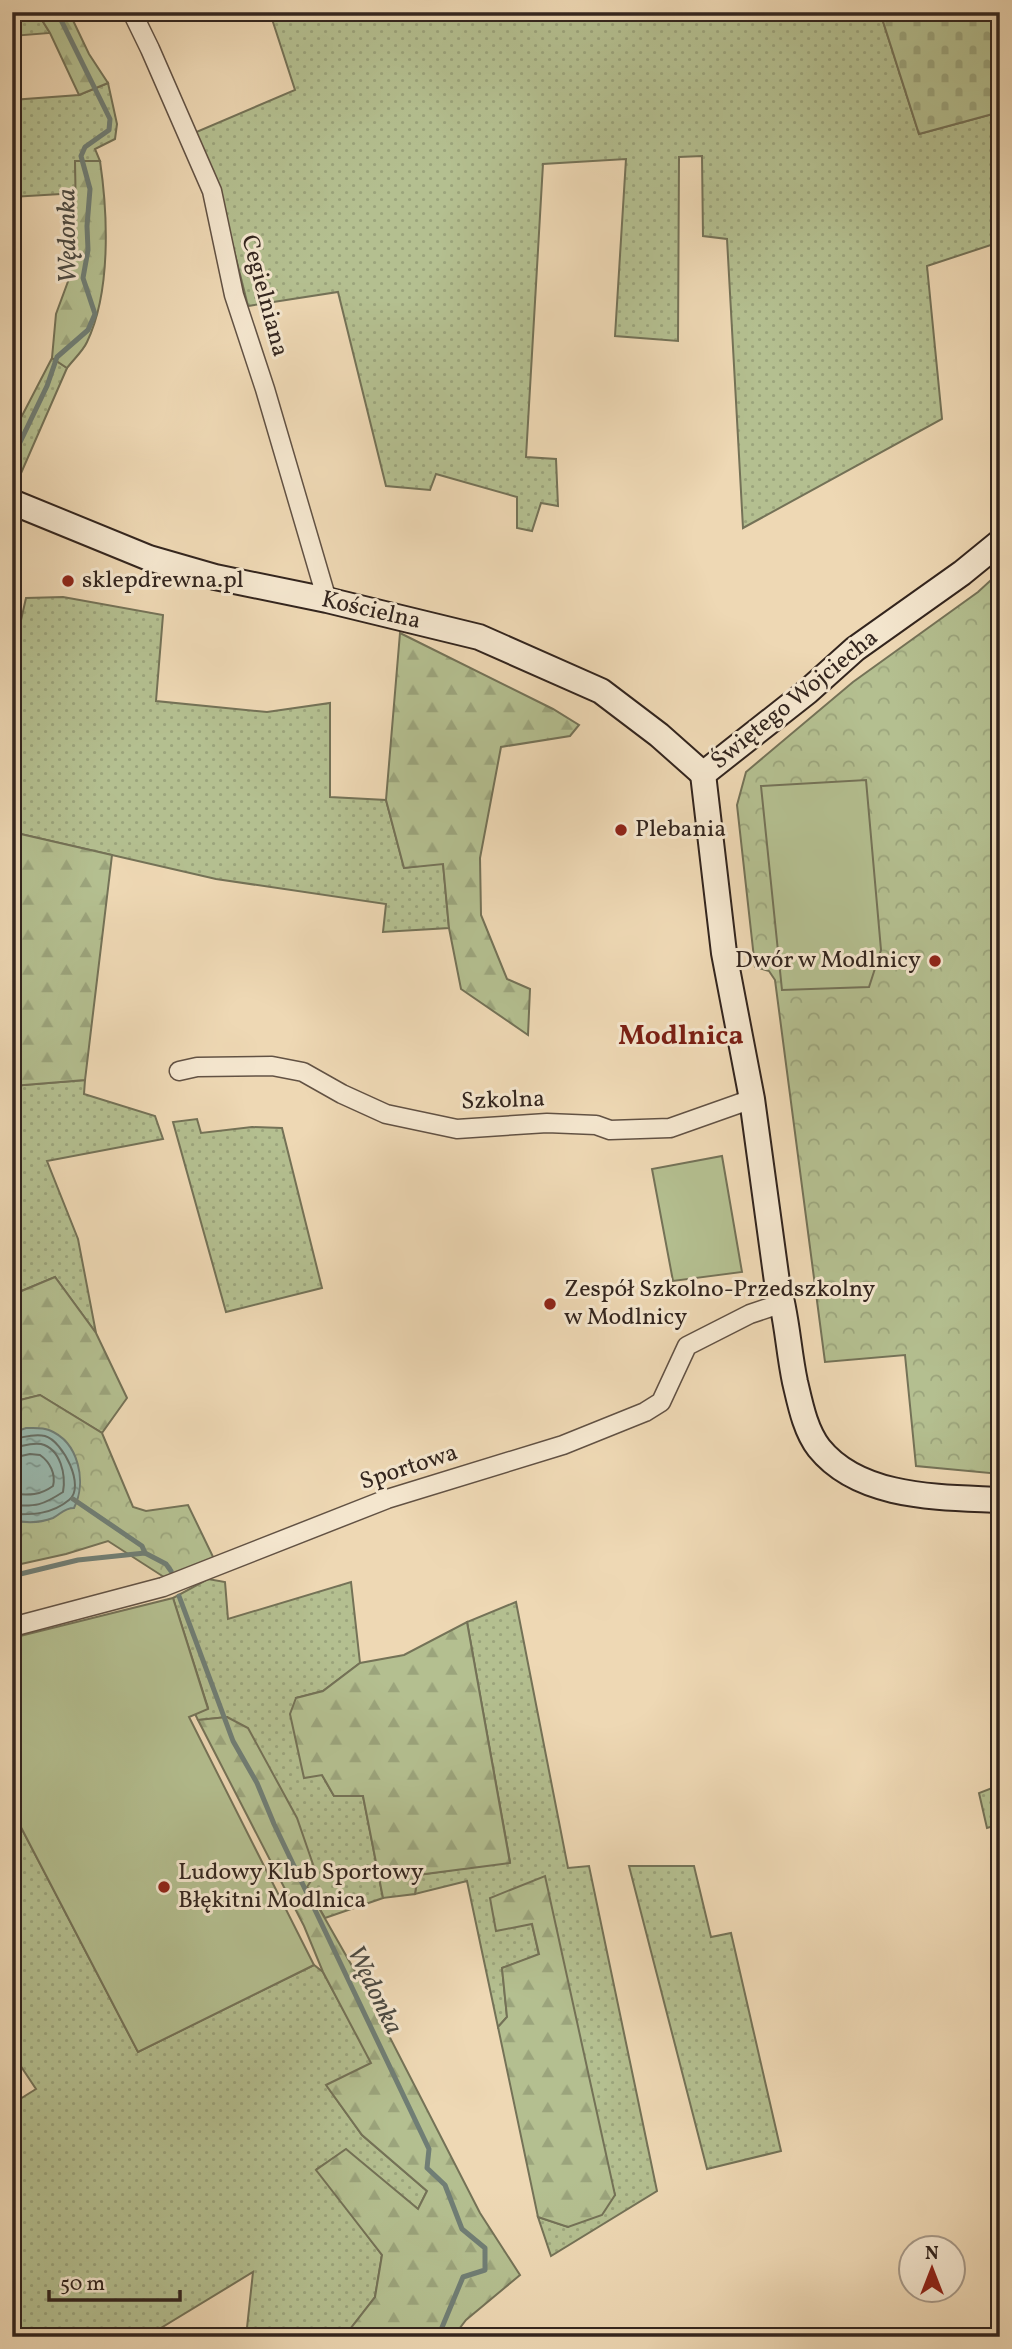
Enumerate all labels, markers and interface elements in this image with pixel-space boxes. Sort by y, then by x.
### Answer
water label: Wędonka [49,188,87,284]
street label: Cegielniana [231,231,297,361]
place label: sklepdrewna.pl [82,564,244,598]
marker: sklepdrewna.pl [60,573,76,589]
street label: Kościelna [318,583,424,639]
street label: Świętego Wojciecha [704,622,886,778]
place label: Plebania [635,813,726,847]
marker: Plebania [613,822,629,838]
place label: Dwór w Modlnicy [735,944,921,978]
marker: Dwór w Modlnicy [927,953,943,969]
district label: Modlnica [618,1017,744,1056]
street label: Szkolna [460,1083,546,1119]
place label: Zespół Szkolno-Przedszkolny w Modlnicy [564,1273,875,1335]
marker: Zespół Szkolno-Przedszkolny w Modlnicy [542,1296,558,1312]
street label: Sportowa [356,1436,462,1500]
place label: Ludowy Klub Sportowy Błękitni Modlnica [178,1856,424,1918]
marker: Ludowy Klub Sportowy Błękitni Modlnica [156,1879,172,1895]
water label: Wędonka [337,1939,411,2041]
north arrow [897,2234,967,2304]
text: N [925,2241,939,2267]
scale bar [49,2258,180,2302]
text: 50 m [60,2270,105,2299]

